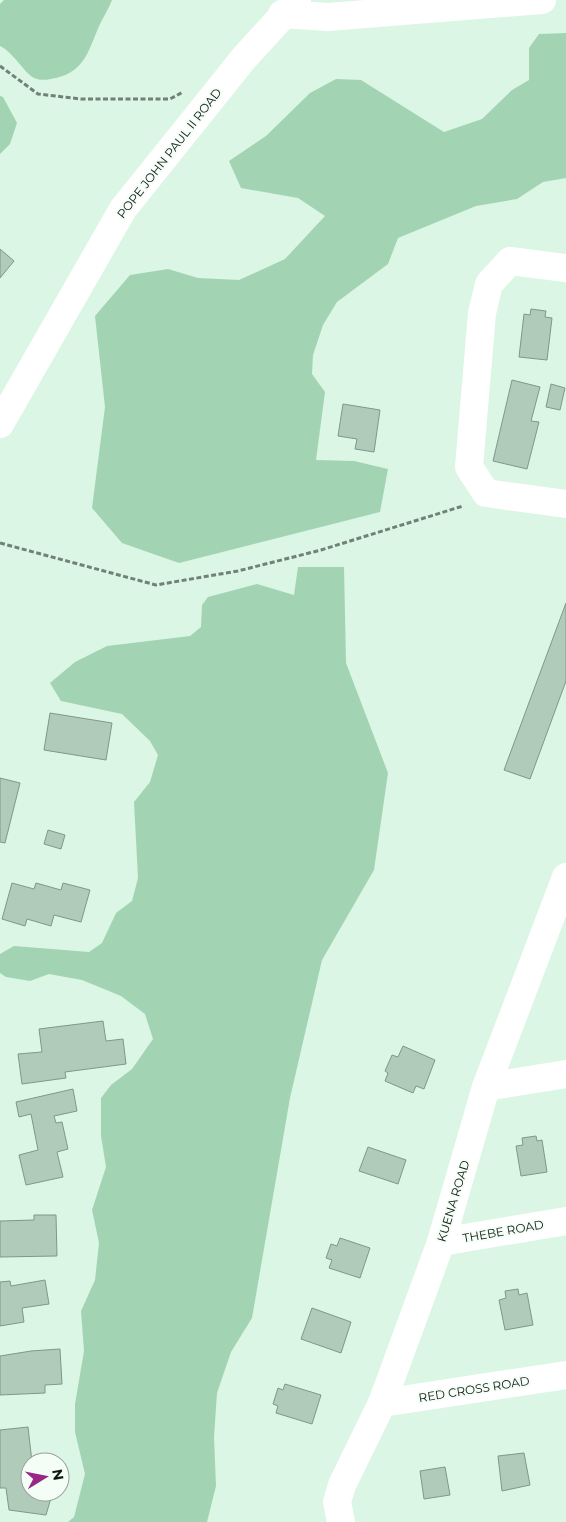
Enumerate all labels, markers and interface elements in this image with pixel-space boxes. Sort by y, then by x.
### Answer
street label: POPE JOHN PAUL II ROAD [114,85,224,221]
street label: KUENA ROAD [433,1158,473,1244]
street label: THEBE ROAD [461,1216,545,1246]
street label: RED CROSS ROAD [417,1373,531,1405]
north arrow [20,1452,70,1502]
text: N [48,1468,68,1482]

